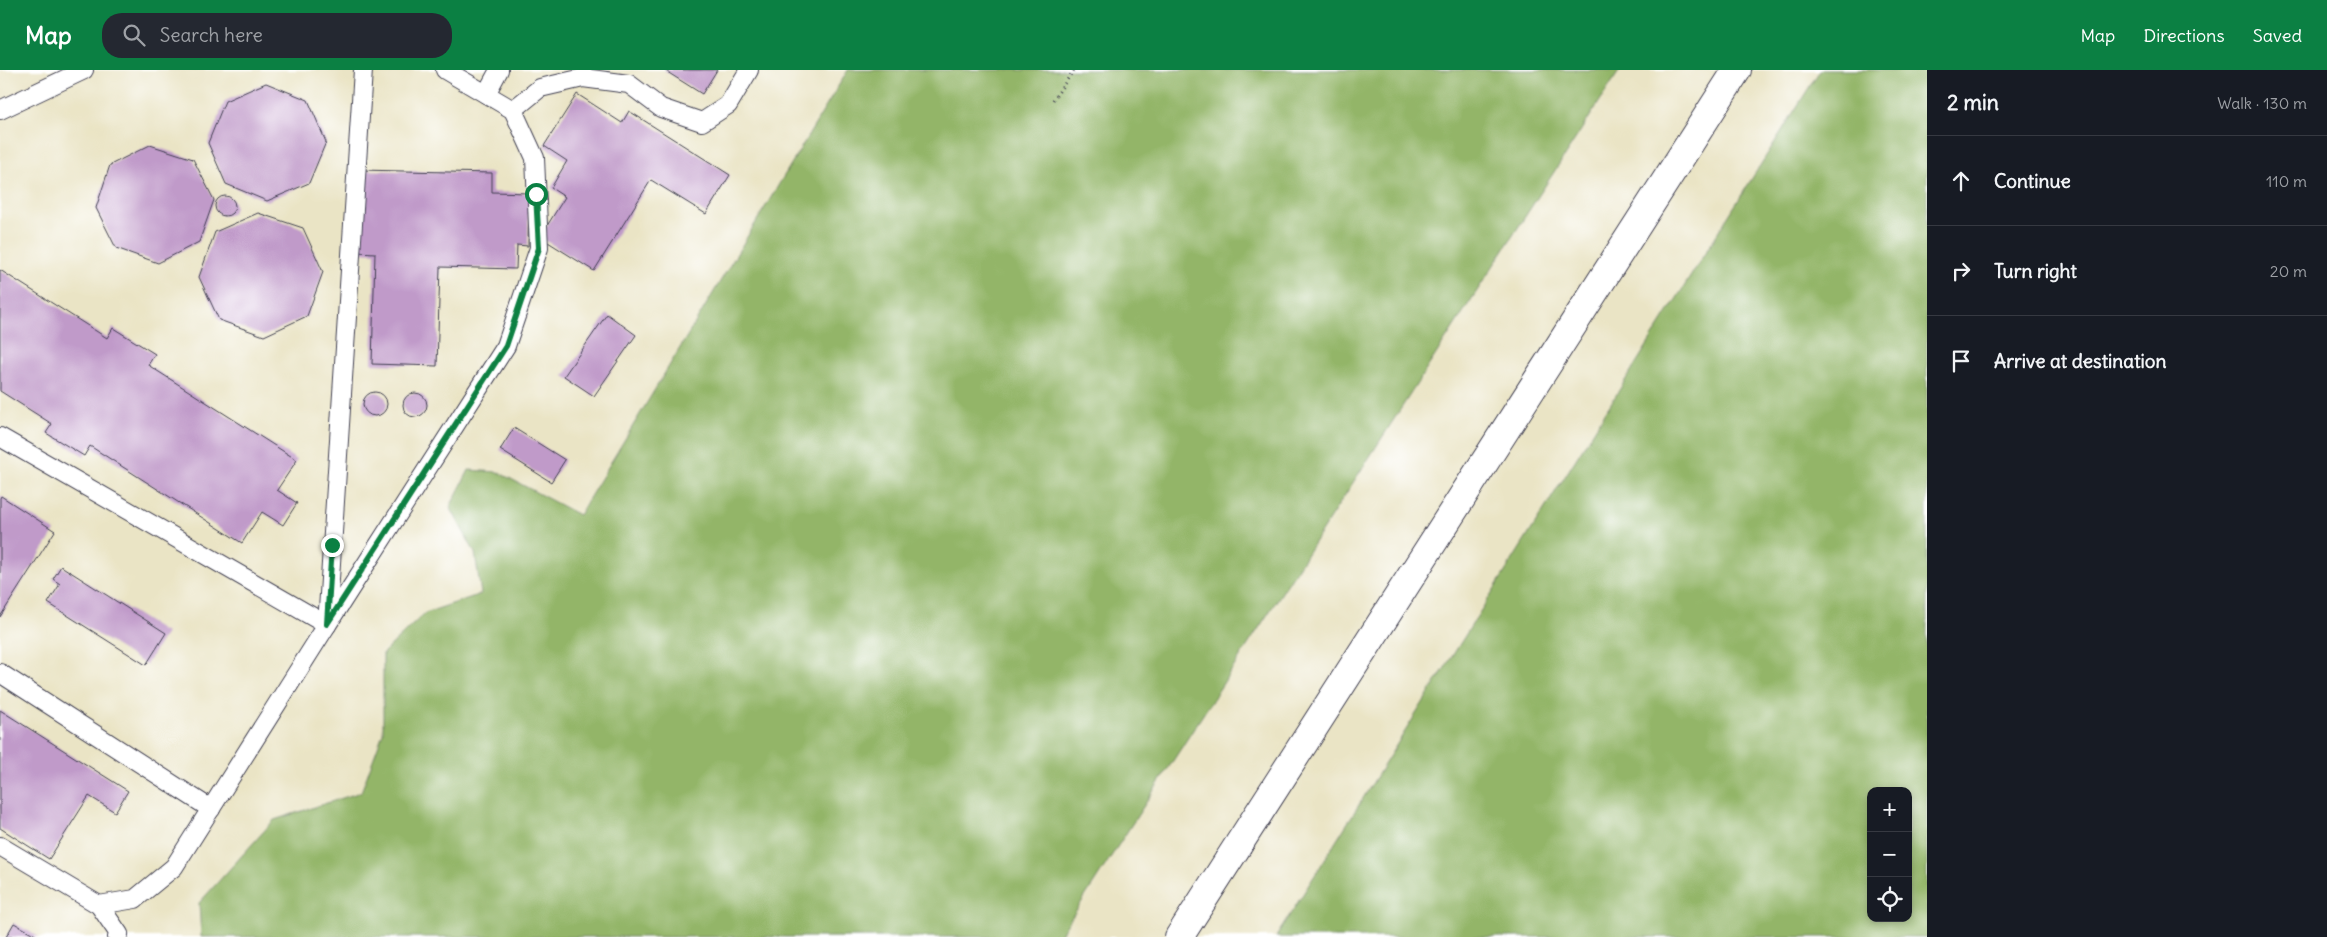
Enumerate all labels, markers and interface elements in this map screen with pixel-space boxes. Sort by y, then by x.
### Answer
search box [102,13,452,58]
text: Map [25,20,72,50]
icon: search [120,21,148,49]
text: Search here [160,23,263,47]
text: Map [2080,24,2115,47]
text: Directions [2143,24,2225,47]
text: Saved [2253,24,2302,47]
text: 2 min [1947,89,1999,116]
text: Walk · 130 m [2217,93,2307,113]
icon: ahead [1947,167,1975,195]
text: Continue [1994,169,2071,193]
text: 110 m [2266,171,2307,191]
route start [525,183,548,206]
icon: right [1947,257,1975,285]
text: Turn right [1994,259,2077,283]
text: 20 m [2270,261,2307,281]
icon: arrive [1947,347,1975,375]
text: Arrive at destination [1994,349,2167,373]
route end [321,534,344,557]
map controls [1867,787,1912,922]
button: + [1867,787,1912,832]
button: − [1867,832,1912,877]
button: locate [1867,877,1912,922]

